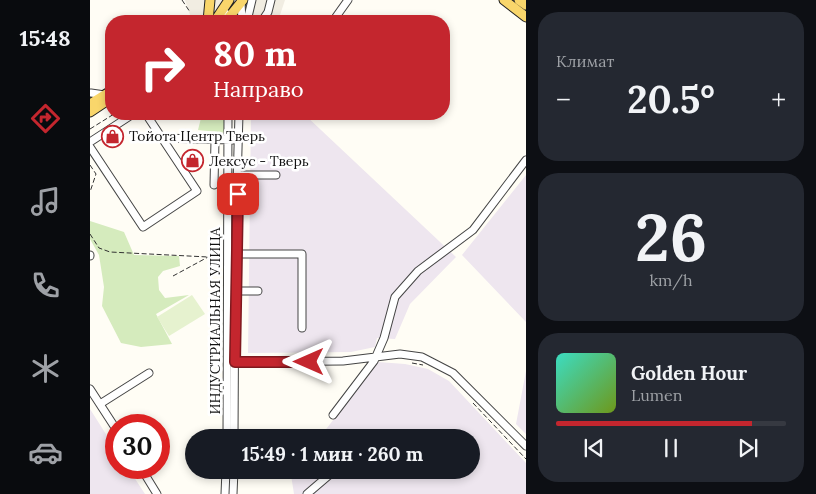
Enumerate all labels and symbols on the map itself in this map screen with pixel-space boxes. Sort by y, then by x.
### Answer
shop icon: Тойота Центр Тверь [101,124,125,148]
place label: Тойота Центр Тверь [129,127,265,145]
shop icon: Лексус - Тверь [181,149,205,173]
place label: Лексус - Тверь [209,152,309,170]
pin [217,173,259,215]
street label: ИНДУСТРИАЛЬНАЯ УЛИЦА [206,227,224,415]
position arrow [282,335,334,387]
speed limit sign: 30 [105,414,170,479]

